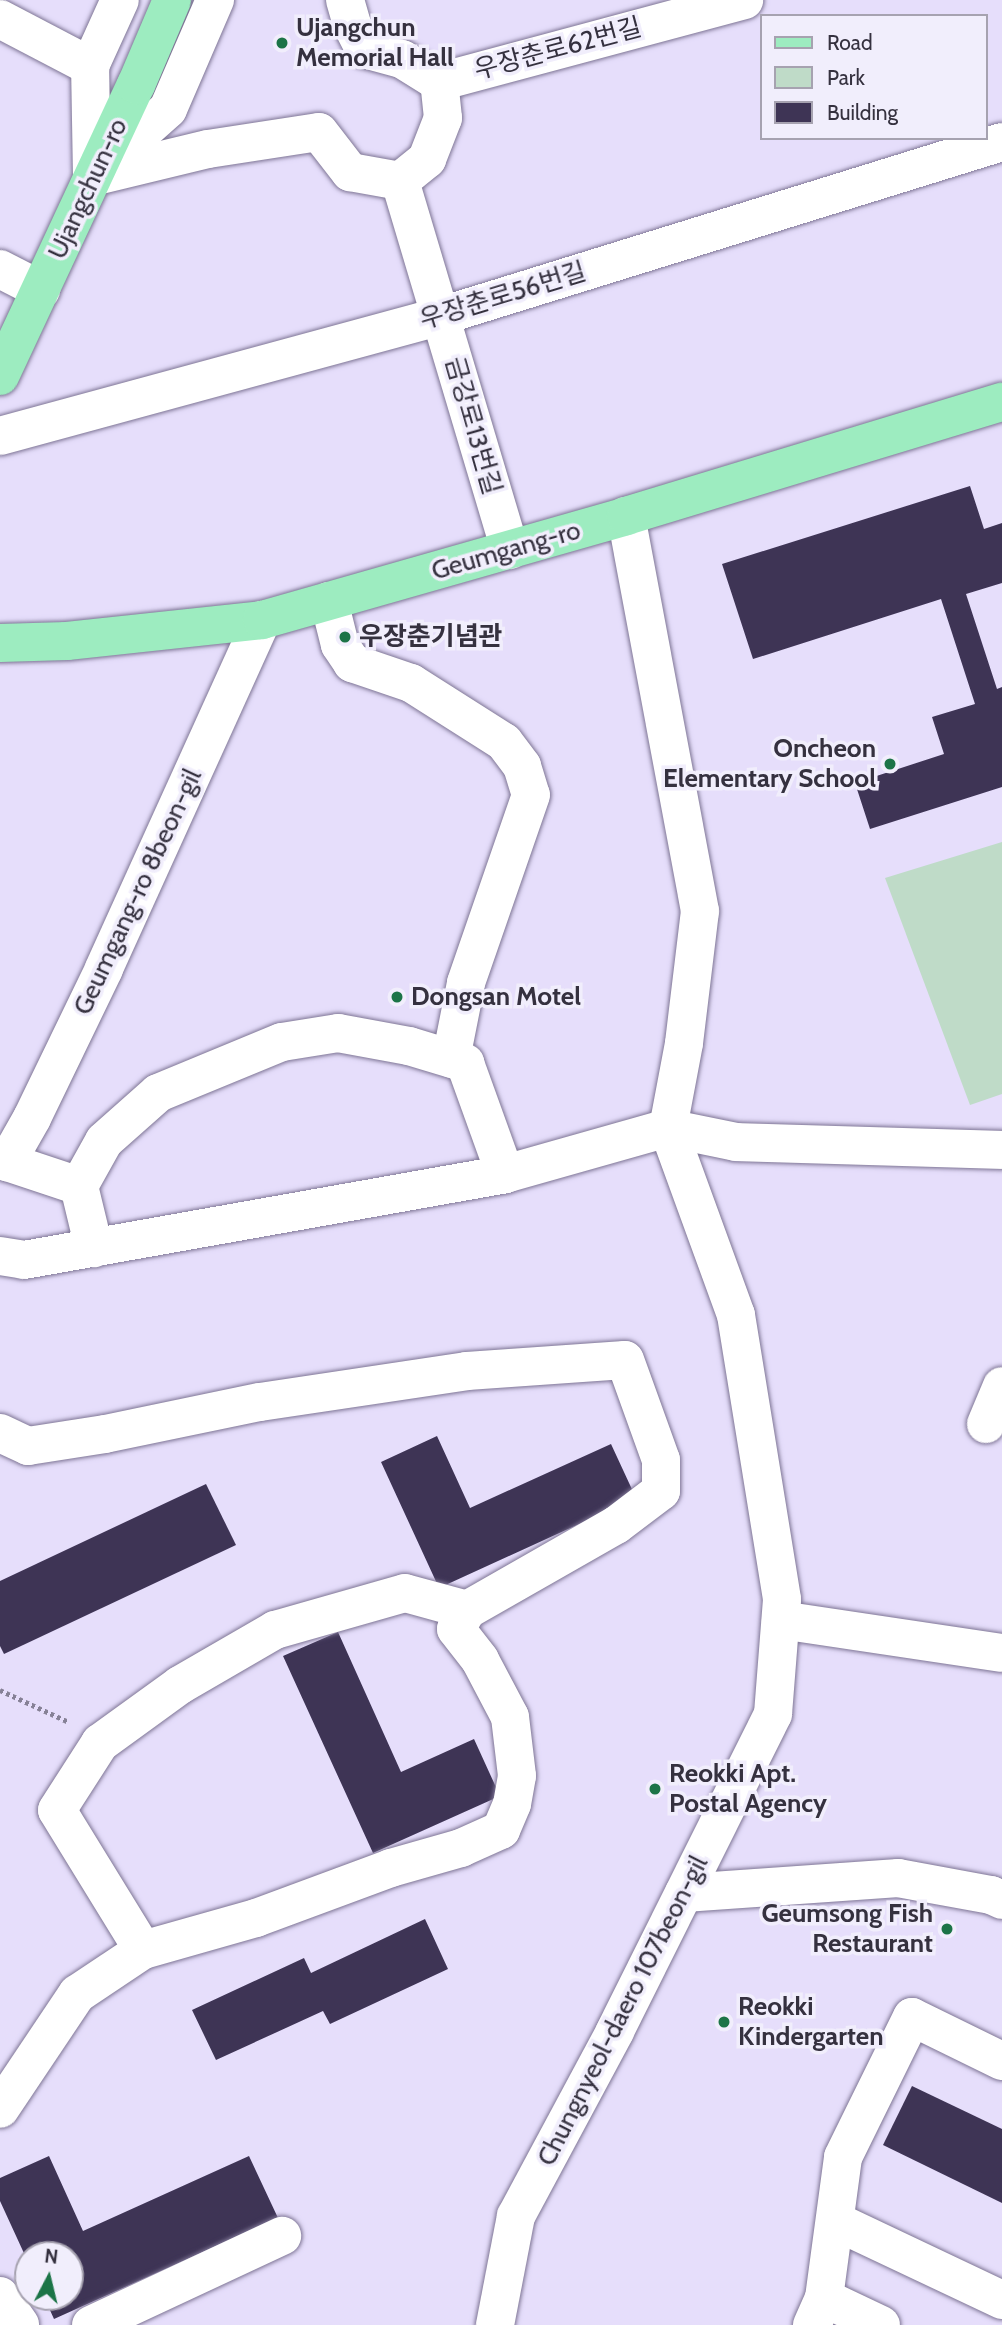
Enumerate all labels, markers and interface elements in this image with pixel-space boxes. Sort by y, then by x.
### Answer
place label: Ujangchun Memorial Hall [296,12,454,74]
street label: 우장춘로62번길 [471,12,645,86]
legend [760,14,988,140]
text: Road [827,30,873,55]
marker: Ujangchun Memorial Hall [274,35,290,51]
text: Park [827,65,865,90]
text: Building [827,100,898,125]
street label: Ujangchun-ro [42,114,134,264]
street label: 우장춘로56번길 [416,256,590,336]
street label: 금강로13번길 [438,353,508,499]
street label: Geumgang-ro [428,515,584,587]
place label: 우장춘기념관 [359,621,503,653]
marker: 우장춘기념관 [337,629,353,645]
place label: Oncheon Elementary School [663,733,876,794]
marker: Oncheon Elementary School [882,756,898,772]
street label: Geumgang-ro 8beon-gil [67,764,209,1020]
place label: Dongsan Motel [411,981,581,1013]
marker: Dongsan Motel [389,989,405,1005]
place label: Reokki Apt. Postal Agency [669,1758,827,1820]
marker: Reokki Apt. Postal Agency [647,1781,663,1797]
street label: Chungnyeol-daero 107beon-gil [531,1851,715,2171]
place label: Geumsong Fish Restaurant [761,1898,933,1960]
marker: Geumsong Fish Restaurant [939,1921,955,1937]
place label: Reokki Kindergarten [738,1991,884,2052]
marker: Reokki Kindergarten [716,2014,732,2030]
north arrow [14,2241,84,2311]
text: N [43,2244,59,2269]

